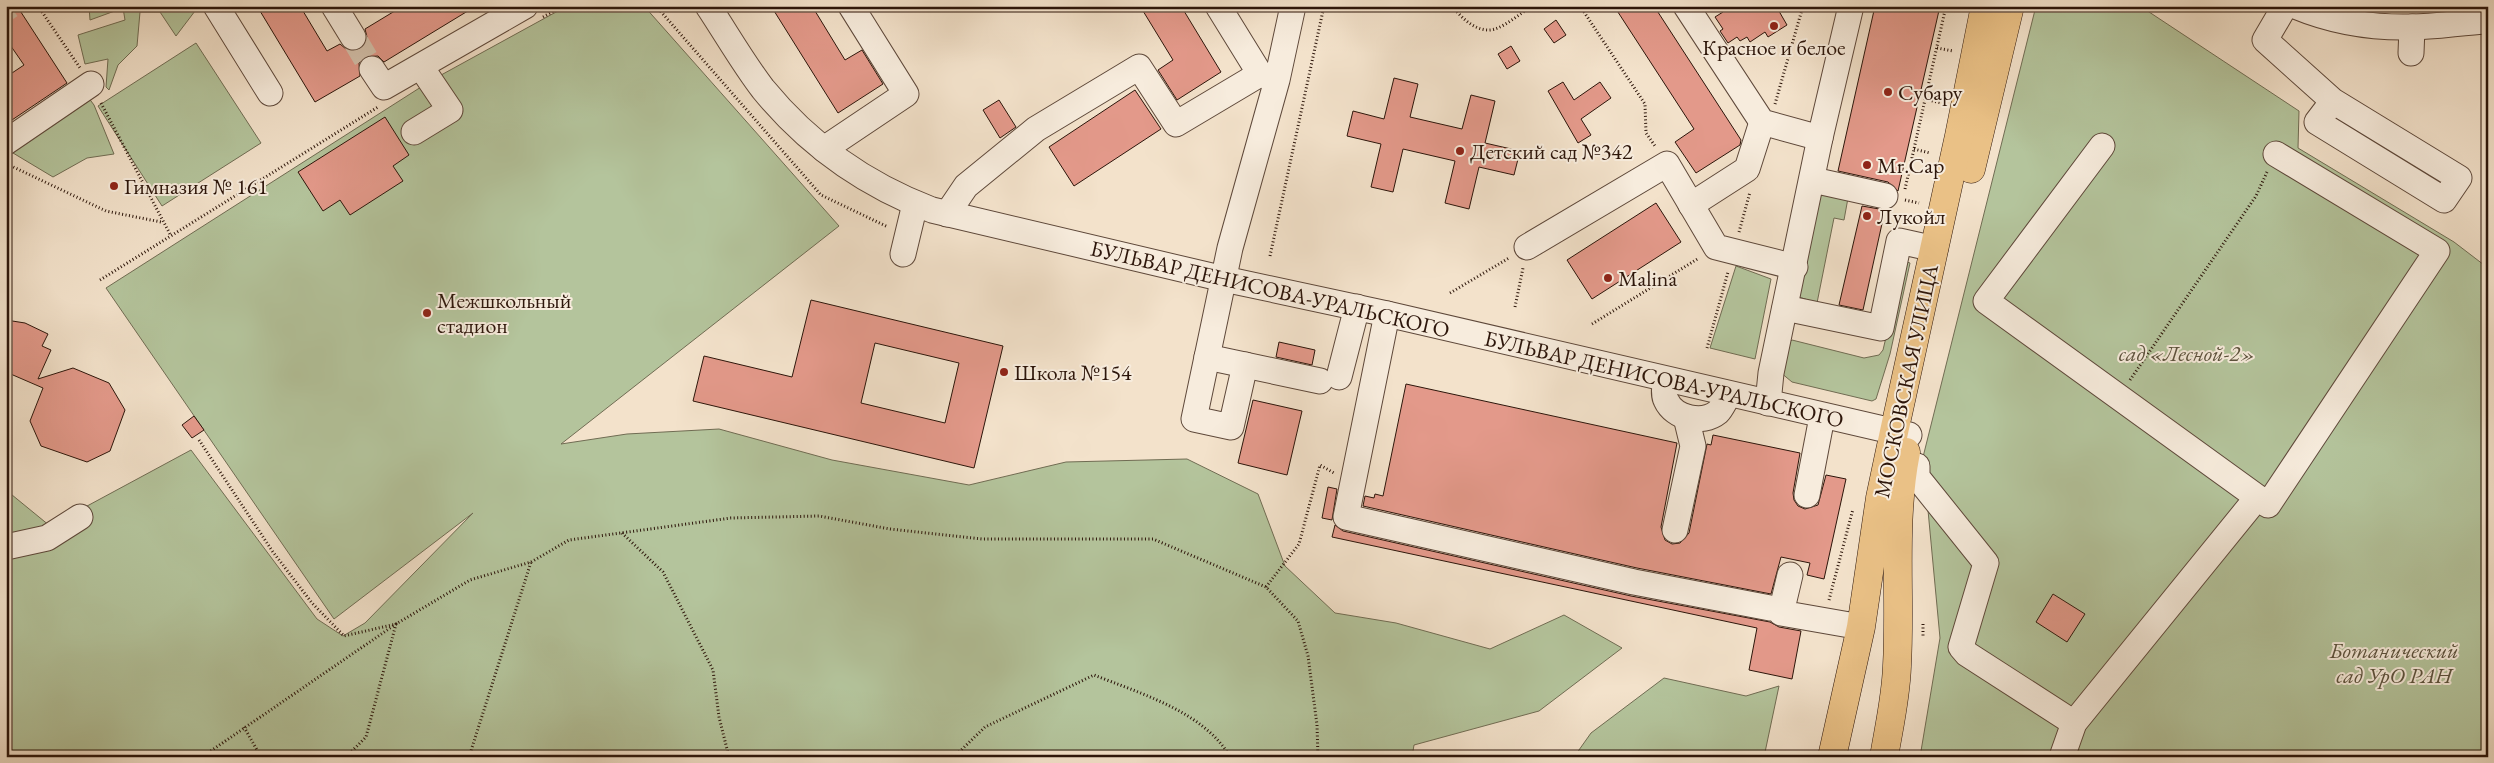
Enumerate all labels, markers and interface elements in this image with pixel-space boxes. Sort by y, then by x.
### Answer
marker: Красное и белое [1768,20,1780,32]
place label: Красное и белое [1702,33,1846,62]
place label: Субару [1898,78,1963,107]
marker: Субару [1882,86,1894,98]
place label: Детский сад №342 [1470,137,1633,166]
marker: Детский сад №342 [1454,145,1466,157]
place label: Mr.Cap [1877,151,1944,180]
marker: Mr.Cap [1861,159,1873,171]
place label: Гимназия № 161 [124,172,268,201]
marker: Гимназия № 161 [108,180,120,192]
place label: Лукойл [1877,202,1946,231]
marker: Лукойл [1861,210,1873,222]
street label: БУЛЬВАР ДЕНИСОВА-УРАЛЬСКОГО [1087,233,1453,345]
street label: МОСКОВСКАЯ УЛИЦА [1867,261,1945,500]
place label: Malina [1618,264,1677,293]
marker: Malina [1602,272,1614,284]
place label: Межшкольный стадион [437,286,572,340]
marker: Межшкольный стадион [421,307,433,319]
street label: БУЛЬВАР ДЕНИСОВА-УРАЛЬСКОГО [1481,323,1847,435]
park label: сад «Лесной-2» [2119,339,2255,368]
place label: Школа №154 [1014,358,1132,387]
marker: Школа №154 [998,366,1010,378]
park label: Ботанический сад УрО РАН [2329,636,2458,690]

